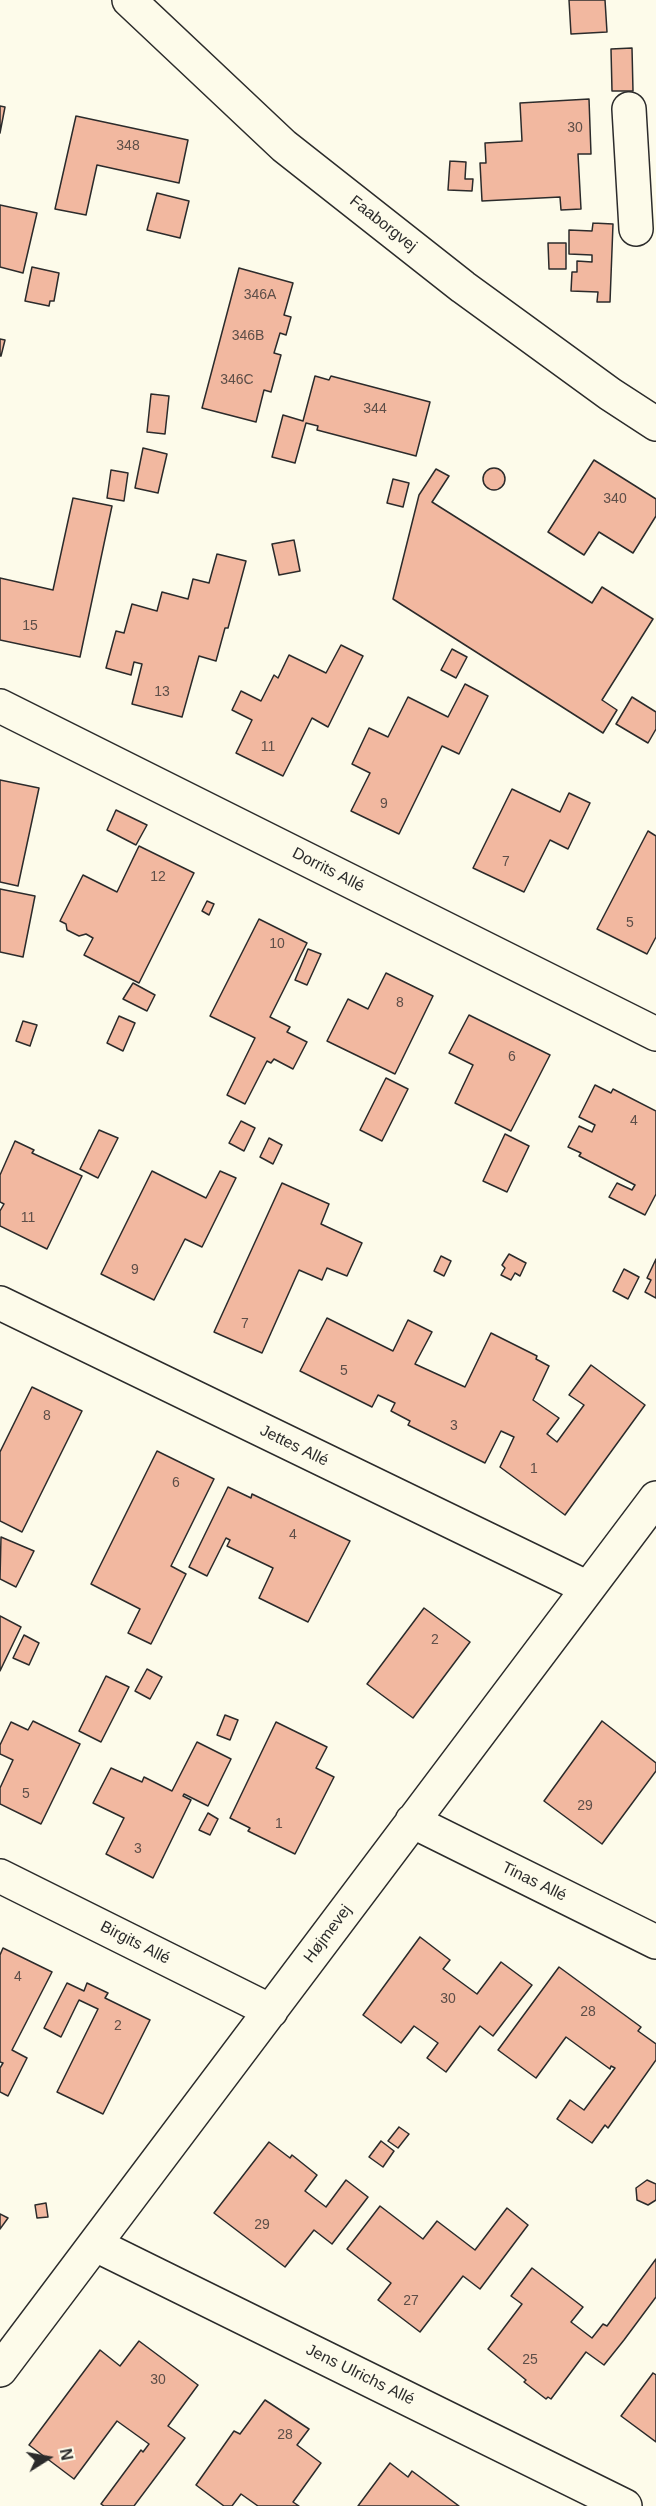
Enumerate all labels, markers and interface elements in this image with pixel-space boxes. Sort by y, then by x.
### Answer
house number: 30 [567,120,583,136]
house number: 348 [116,138,140,154]
street label: Faaborgvej [346,192,420,256]
house number: 346A [244,287,276,303]
house number: 346B [232,328,264,344]
house number: 346C [220,372,254,388]
house number: 344 [363,401,387,417]
house number: 340 [603,491,627,507]
house number: 15 [22,618,38,634]
house number: 13 [154,684,170,700]
house number: 11 [261,739,275,755]
house number: 9 [380,796,388,812]
street label: Dorrits Allé [289,844,367,896]
house number: 7 [502,854,510,870]
house number: 12 [150,869,166,885]
house number: 5 [626,915,634,931]
house number: 10 [269,936,285,952]
house number: 8 [396,995,404,1011]
house number: 6 [508,1049,516,1065]
house number: 4 [630,1113,638,1129]
house number: 11 [21,1210,35,1226]
house number: 9 [131,1262,139,1278]
house number: 7 [241,1316,249,1332]
house number: 5 [340,1363,348,1379]
house number: 8 [43,1408,51,1424]
house number: 3 [450,1418,458,1434]
street label: Jettes Allé [257,1421,331,1471]
house number: 1 [530,1461,538,1477]
house number: 6 [172,1475,180,1491]
house number: 4 [289,1527,297,1543]
house number: 2 [431,1632,439,1648]
house number: 5 [22,1786,30,1802]
house number: 29 [577,1798,593,1814]
house number: 1 [275,1816,283,1832]
house number: 3 [134,1841,142,1857]
street label: Tinas Allé [498,1858,570,1906]
street label: Højmevej [300,1901,356,1967]
street label: Birgits Allé [97,1917,173,1969]
house number: 4 [14,1969,22,1985]
house number: 30 [440,1991,456,2007]
house number: 28 [580,2004,596,2020]
house number: 2 [114,2018,122,2034]
house number: 29 [254,2217,270,2233]
house number: 27 [403,2293,419,2309]
street label: Jens Ulrichs Allé [303,2340,417,2410]
house number: 25 [522,2352,538,2368]
house number: 30 [150,2372,166,2388]
house number: 28 [277,2427,293,2443]
north arrow [18,2428,78,2488]
text: N [57,2447,76,2462]

